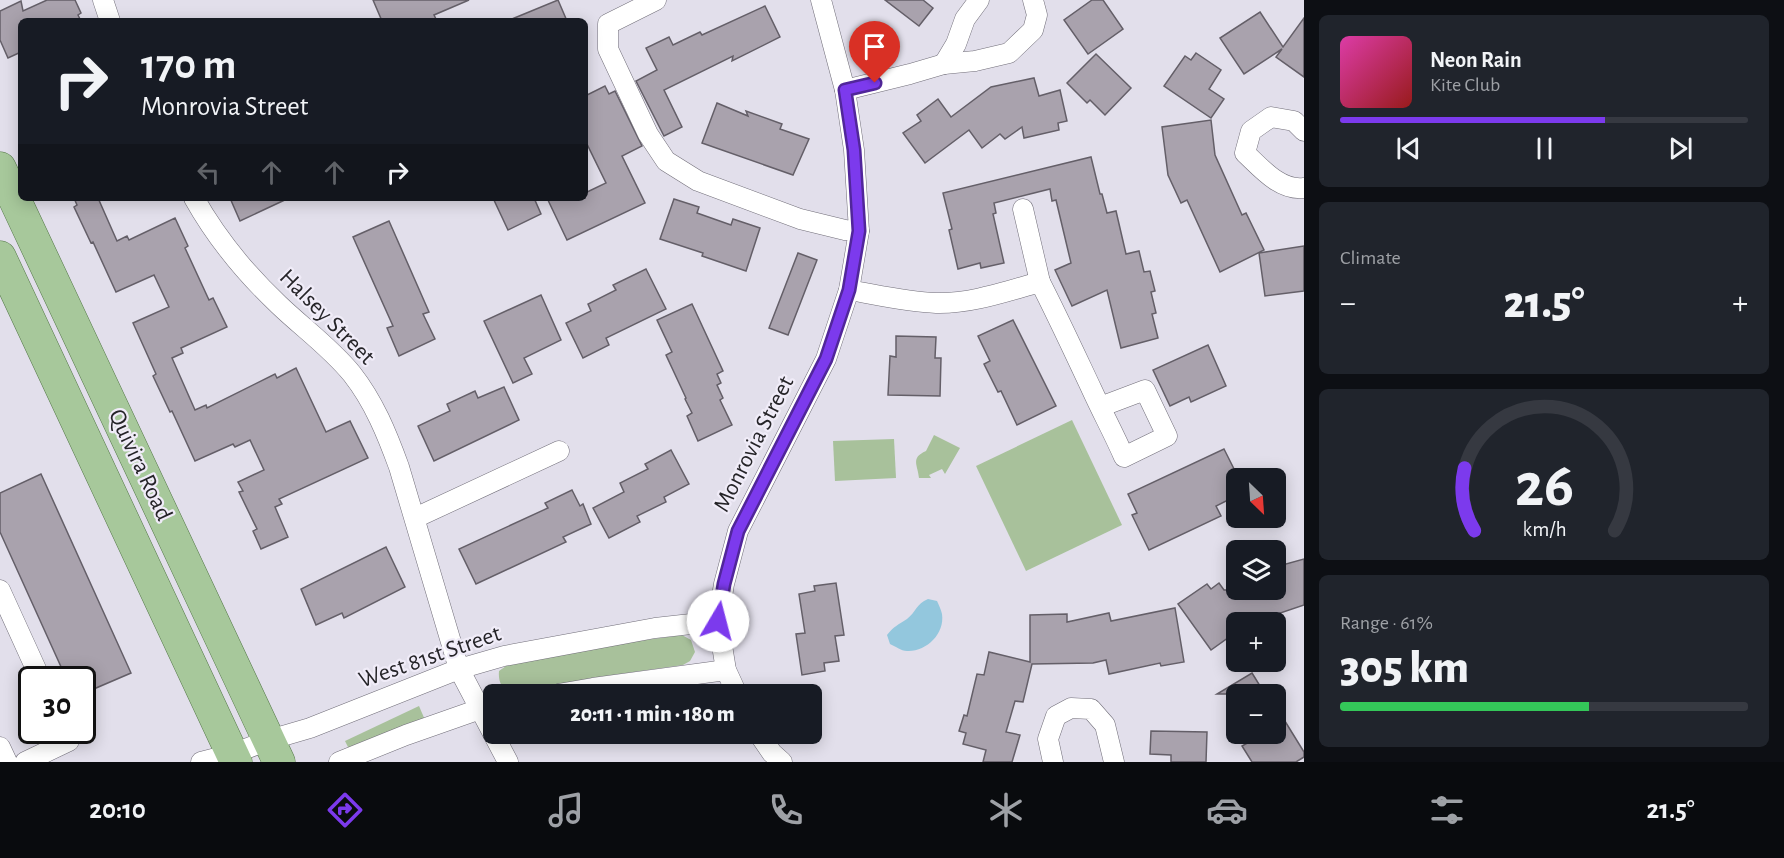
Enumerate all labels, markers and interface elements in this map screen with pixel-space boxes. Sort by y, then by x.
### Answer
pin [849,21,900,83]
icon: arrive [858,30,891,63]
icon: right [42,42,120,120]
text: 170 m [141,44,236,86]
text: Neon Rain [1430,49,1522,71]
text: Kite Club [1430,75,1500,95]
text: Monrovia Street [141,93,308,120]
icon: previous [1392,132,1425,165]
icon: pause [1528,132,1561,165]
icon: next [1664,132,1697,165]
icon: left [192,156,225,189]
icon: ahead [255,156,288,189]
icon: ahead [318,156,351,189]
icon: right [381,156,414,189]
text: Climate [1340,248,1401,268]
street label: Halsey Street [275,265,379,369]
text: 21.5° [1503,281,1585,326]
text: − [1340,287,1356,320]
text: + [1732,287,1748,320]
street label: Monrovia Street [710,372,799,516]
street label: Quivira Road [104,406,176,524]
text: 26 [1514,456,1574,518]
north arrow [1226,468,1286,528]
map controls [1226,468,1286,744]
text: km/h [1522,520,1566,541]
button: layers [1226,540,1286,600]
position arrow [686,589,750,653]
button: + [1226,612,1286,672]
text: Range · 61% [1340,613,1433,633]
street label: West 81st Street [356,621,504,693]
text: 305 km [1340,646,1469,691]
speed limit sign: 30 [18,666,96,744]
button: − [1226,684,1286,744]
text: 20:11 · 1 min · 180 m [570,703,735,725]
icon: directions [324,789,366,831]
icon: music [545,789,587,831]
icon: phone [765,789,807,831]
icon: climate [985,789,1027,831]
icon: car [1206,789,1248,831]
icon: filters [1426,789,1468,831]
text: 20:10 [89,796,146,823]
text: 21.5° [1647,796,1695,823]

